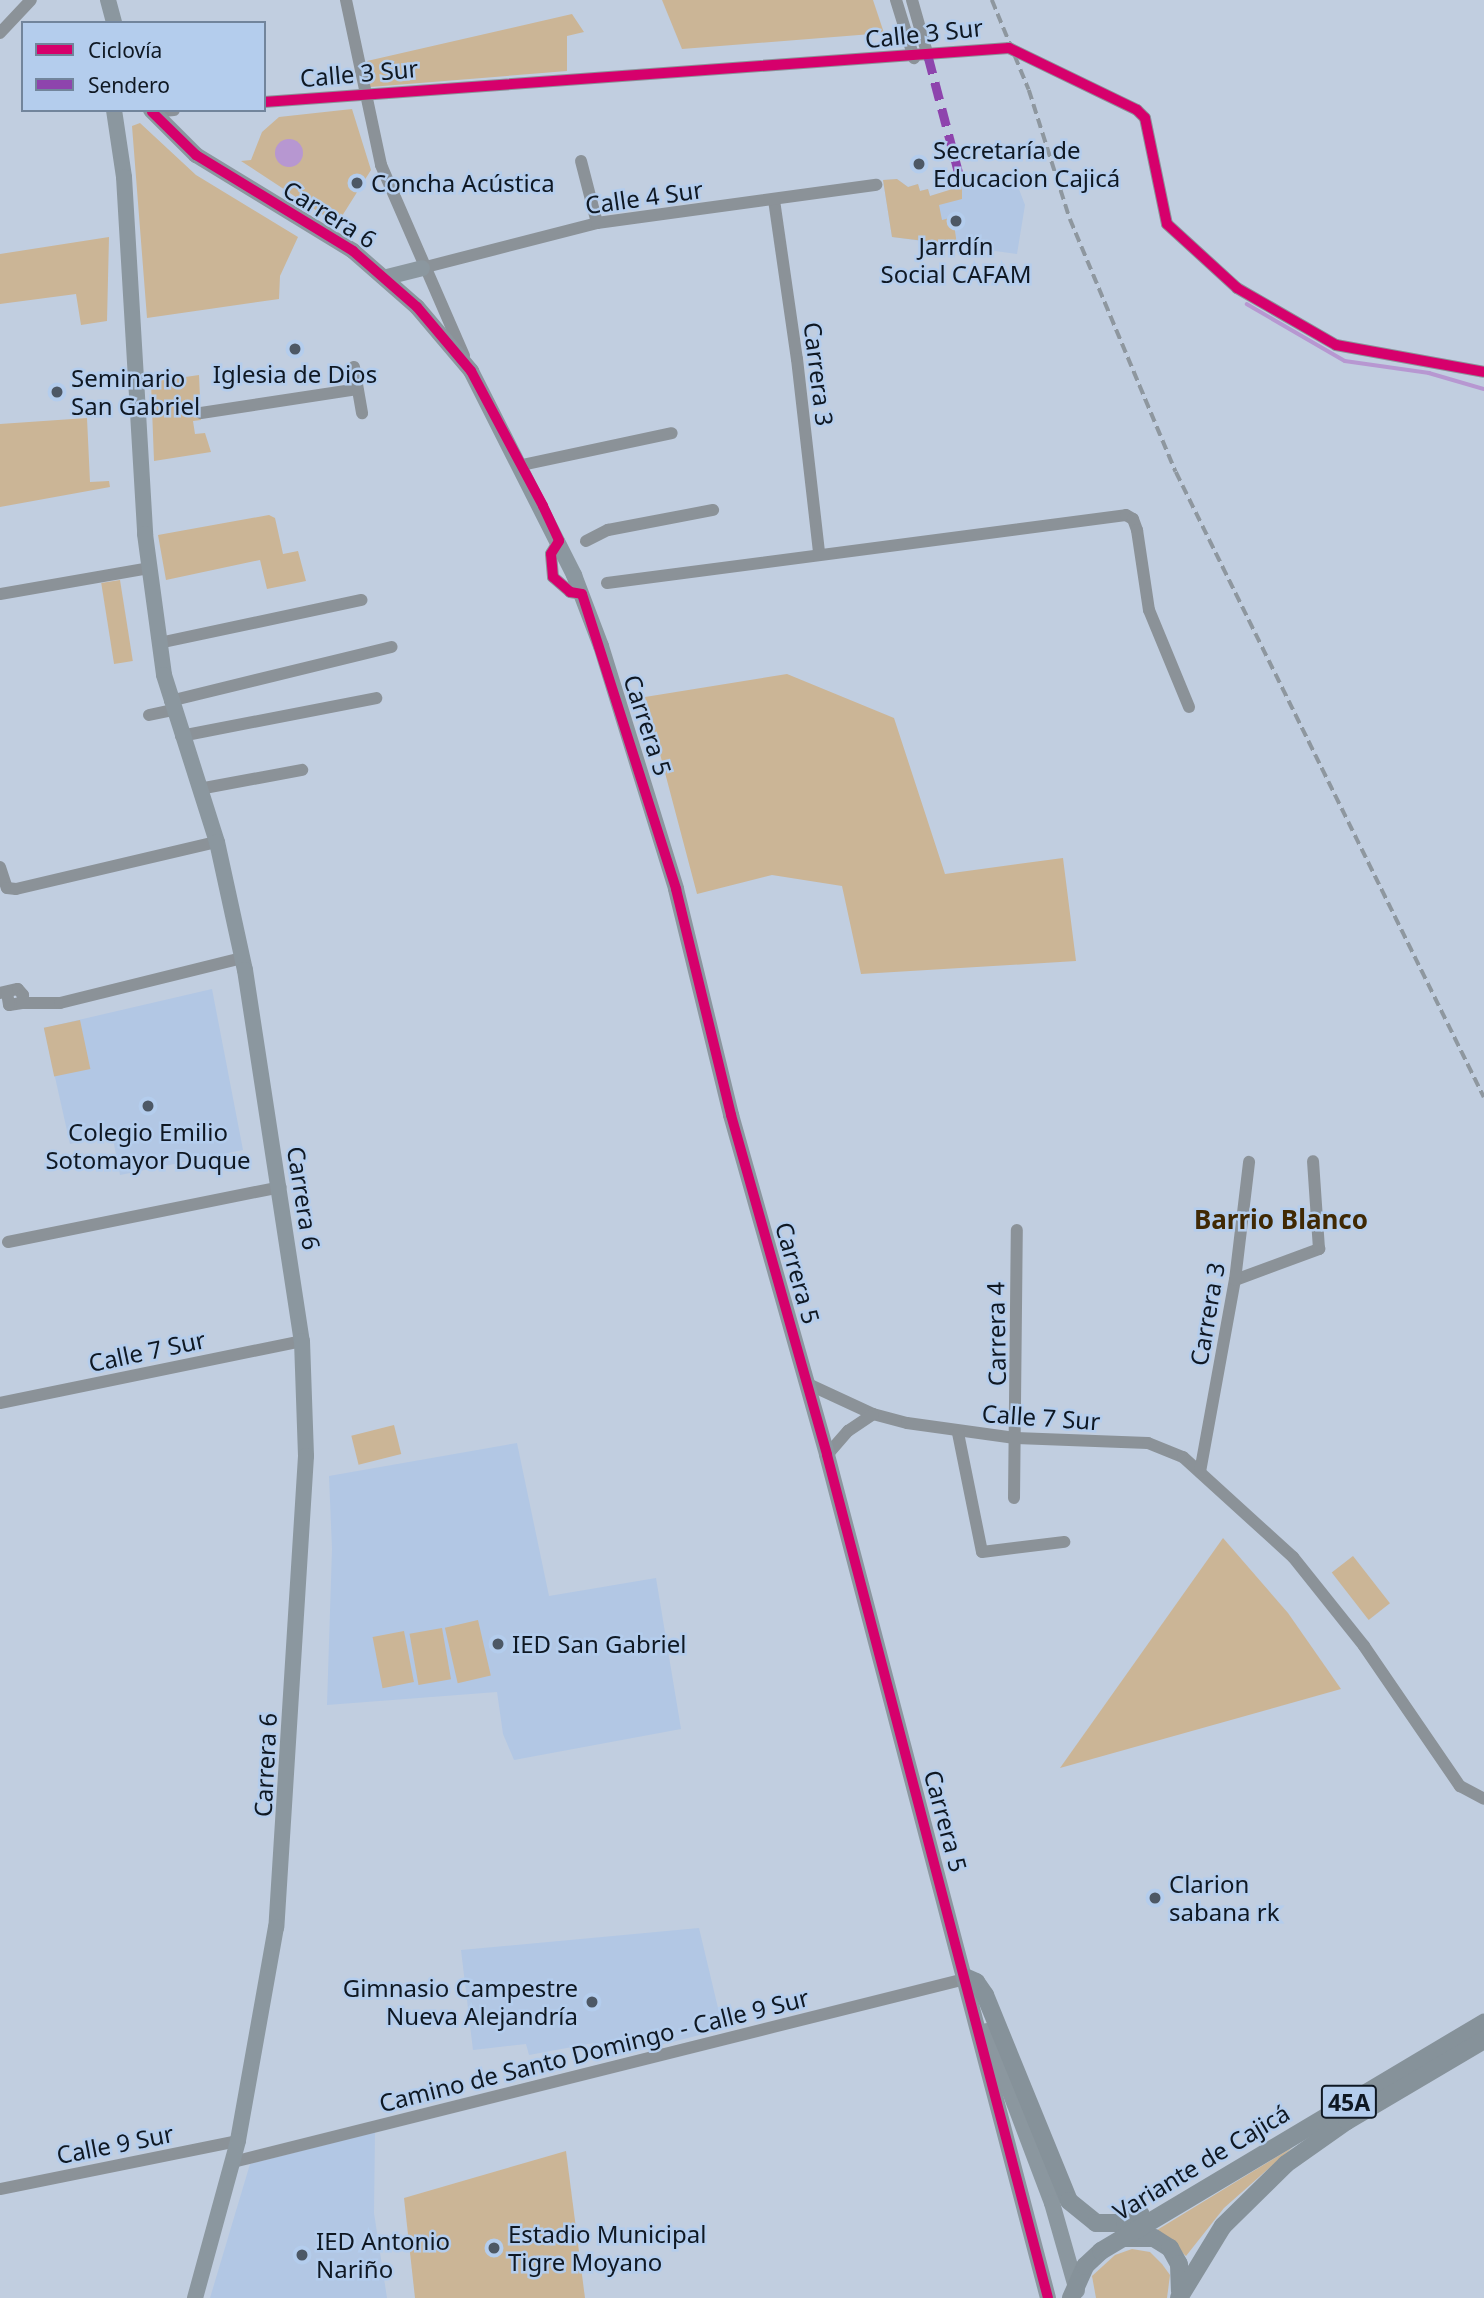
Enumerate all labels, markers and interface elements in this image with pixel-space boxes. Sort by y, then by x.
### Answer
street label: Calle 3 Sur [863,12,985,54]
legend [21,21,266,112]
text: Ciclovía [88,36,162,64]
street label: Calle 3 Sur [299,53,419,93]
text: Sendero [88,71,170,99]
place label: Secretaría de Educacion Cajicá [933,136,1120,192]
marker: Secretaría de Educacion Cajicá [911,156,927,172]
place label: Concha Acústica [371,169,555,197]
street label: Carrera 6 [278,174,382,254]
street label: Calle 4 Sur [583,174,705,220]
marker: Concha Acústica [349,175,365,191]
marker: Jarrdín Social CAFAM [948,213,964,229]
place label: Jarrdín Social CAFAM [881,232,1031,288]
street label: Carrera 3 [798,320,840,428]
marker: Iglesia de Dios [287,341,303,357]
place label: Iglesia de Dios [213,360,377,388]
place label: Seminario San Gabriel [71,364,200,420]
marker: Seminario San Gabriel [49,384,65,400]
street label: Carrera 5 [618,671,678,779]
marker: Colegio Emilio Sotomayor Duque [140,1098,156,1114]
place label: Colegio Emilio Sotomayor Duque [45,1118,251,1174]
street label: Carrera 6 [282,1144,326,1252]
district label: Barrio Blanco [1194,1204,1368,1236]
street label: Carrera 5 [770,1219,826,1327]
street label: Carrera 3 [1184,1260,1230,1368]
street label: Carrera 4 [981,1282,1011,1386]
street label: Calle 7 Sur [86,1325,208,1377]
street label: Calle 7 Sur [981,1398,1101,1436]
place label: IED San Gabriel [512,1630,686,1658]
marker: IED San Gabriel [490,1636,506,1652]
street label: Carrera 6 [248,1712,282,1818]
street label: Carrera 5 [919,1767,973,1875]
place label: Clarion sabana rk [1169,1870,1279,1926]
marker: Clarion sabana rk [1147,1890,1163,1906]
place label: Gimnasio Campestre Nueva Alejandría [343,1974,578,2030]
street label: Camino de Santo Domingo - Calle 9 Sur [376,1983,812,2117]
marker: Gimnasio Campestre Nueva Alejandría [584,1994,600,2010]
road number: 45A [1319,2082,1379,2122]
street label: Variante de Cajicá [1108,2098,1294,2226]
street label: Calle 9 Sur [54,2119,176,2169]
place label: Estadio Municipal Tigre Moyano [508,2220,706,2276]
place label: IED Antonio Nariño [316,2227,450,2283]
marker: Estadio Municipal Tigre Moyano [486,2240,502,2256]
marker: IED Antonio Nariño [294,2247,310,2263]

